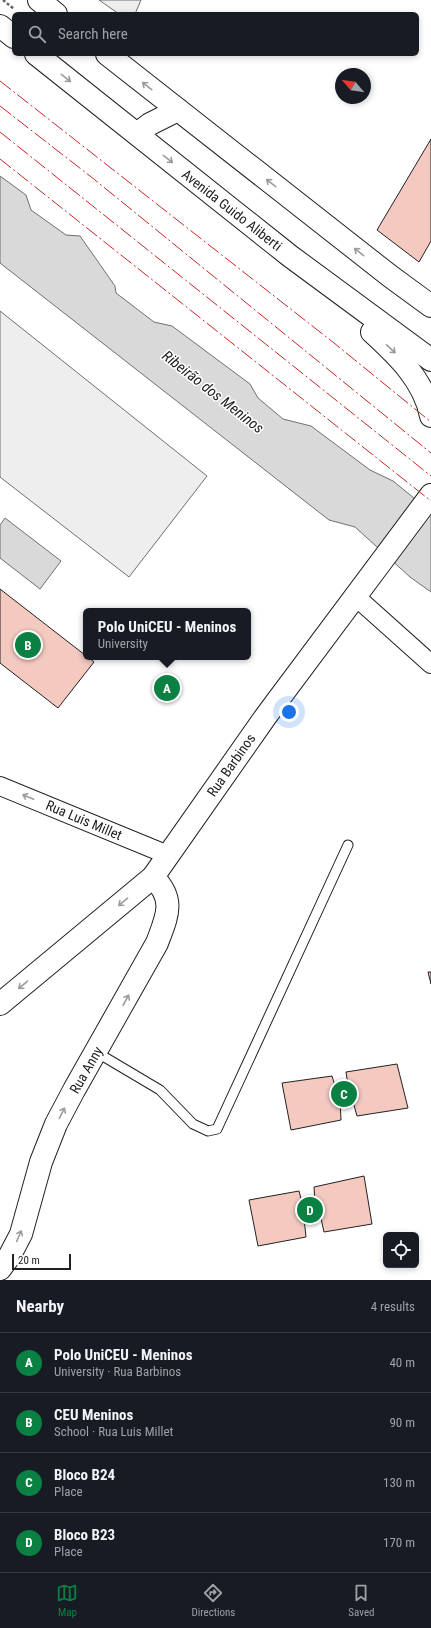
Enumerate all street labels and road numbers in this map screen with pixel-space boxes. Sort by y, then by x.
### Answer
street label: Avenida Guido Aliberti [179,166,285,254]
street label: Rua Barbinos [203,730,259,800]
street label: Rua Luis Millet [44,797,124,843]
street label: Rua Anny [66,1044,106,1096]

